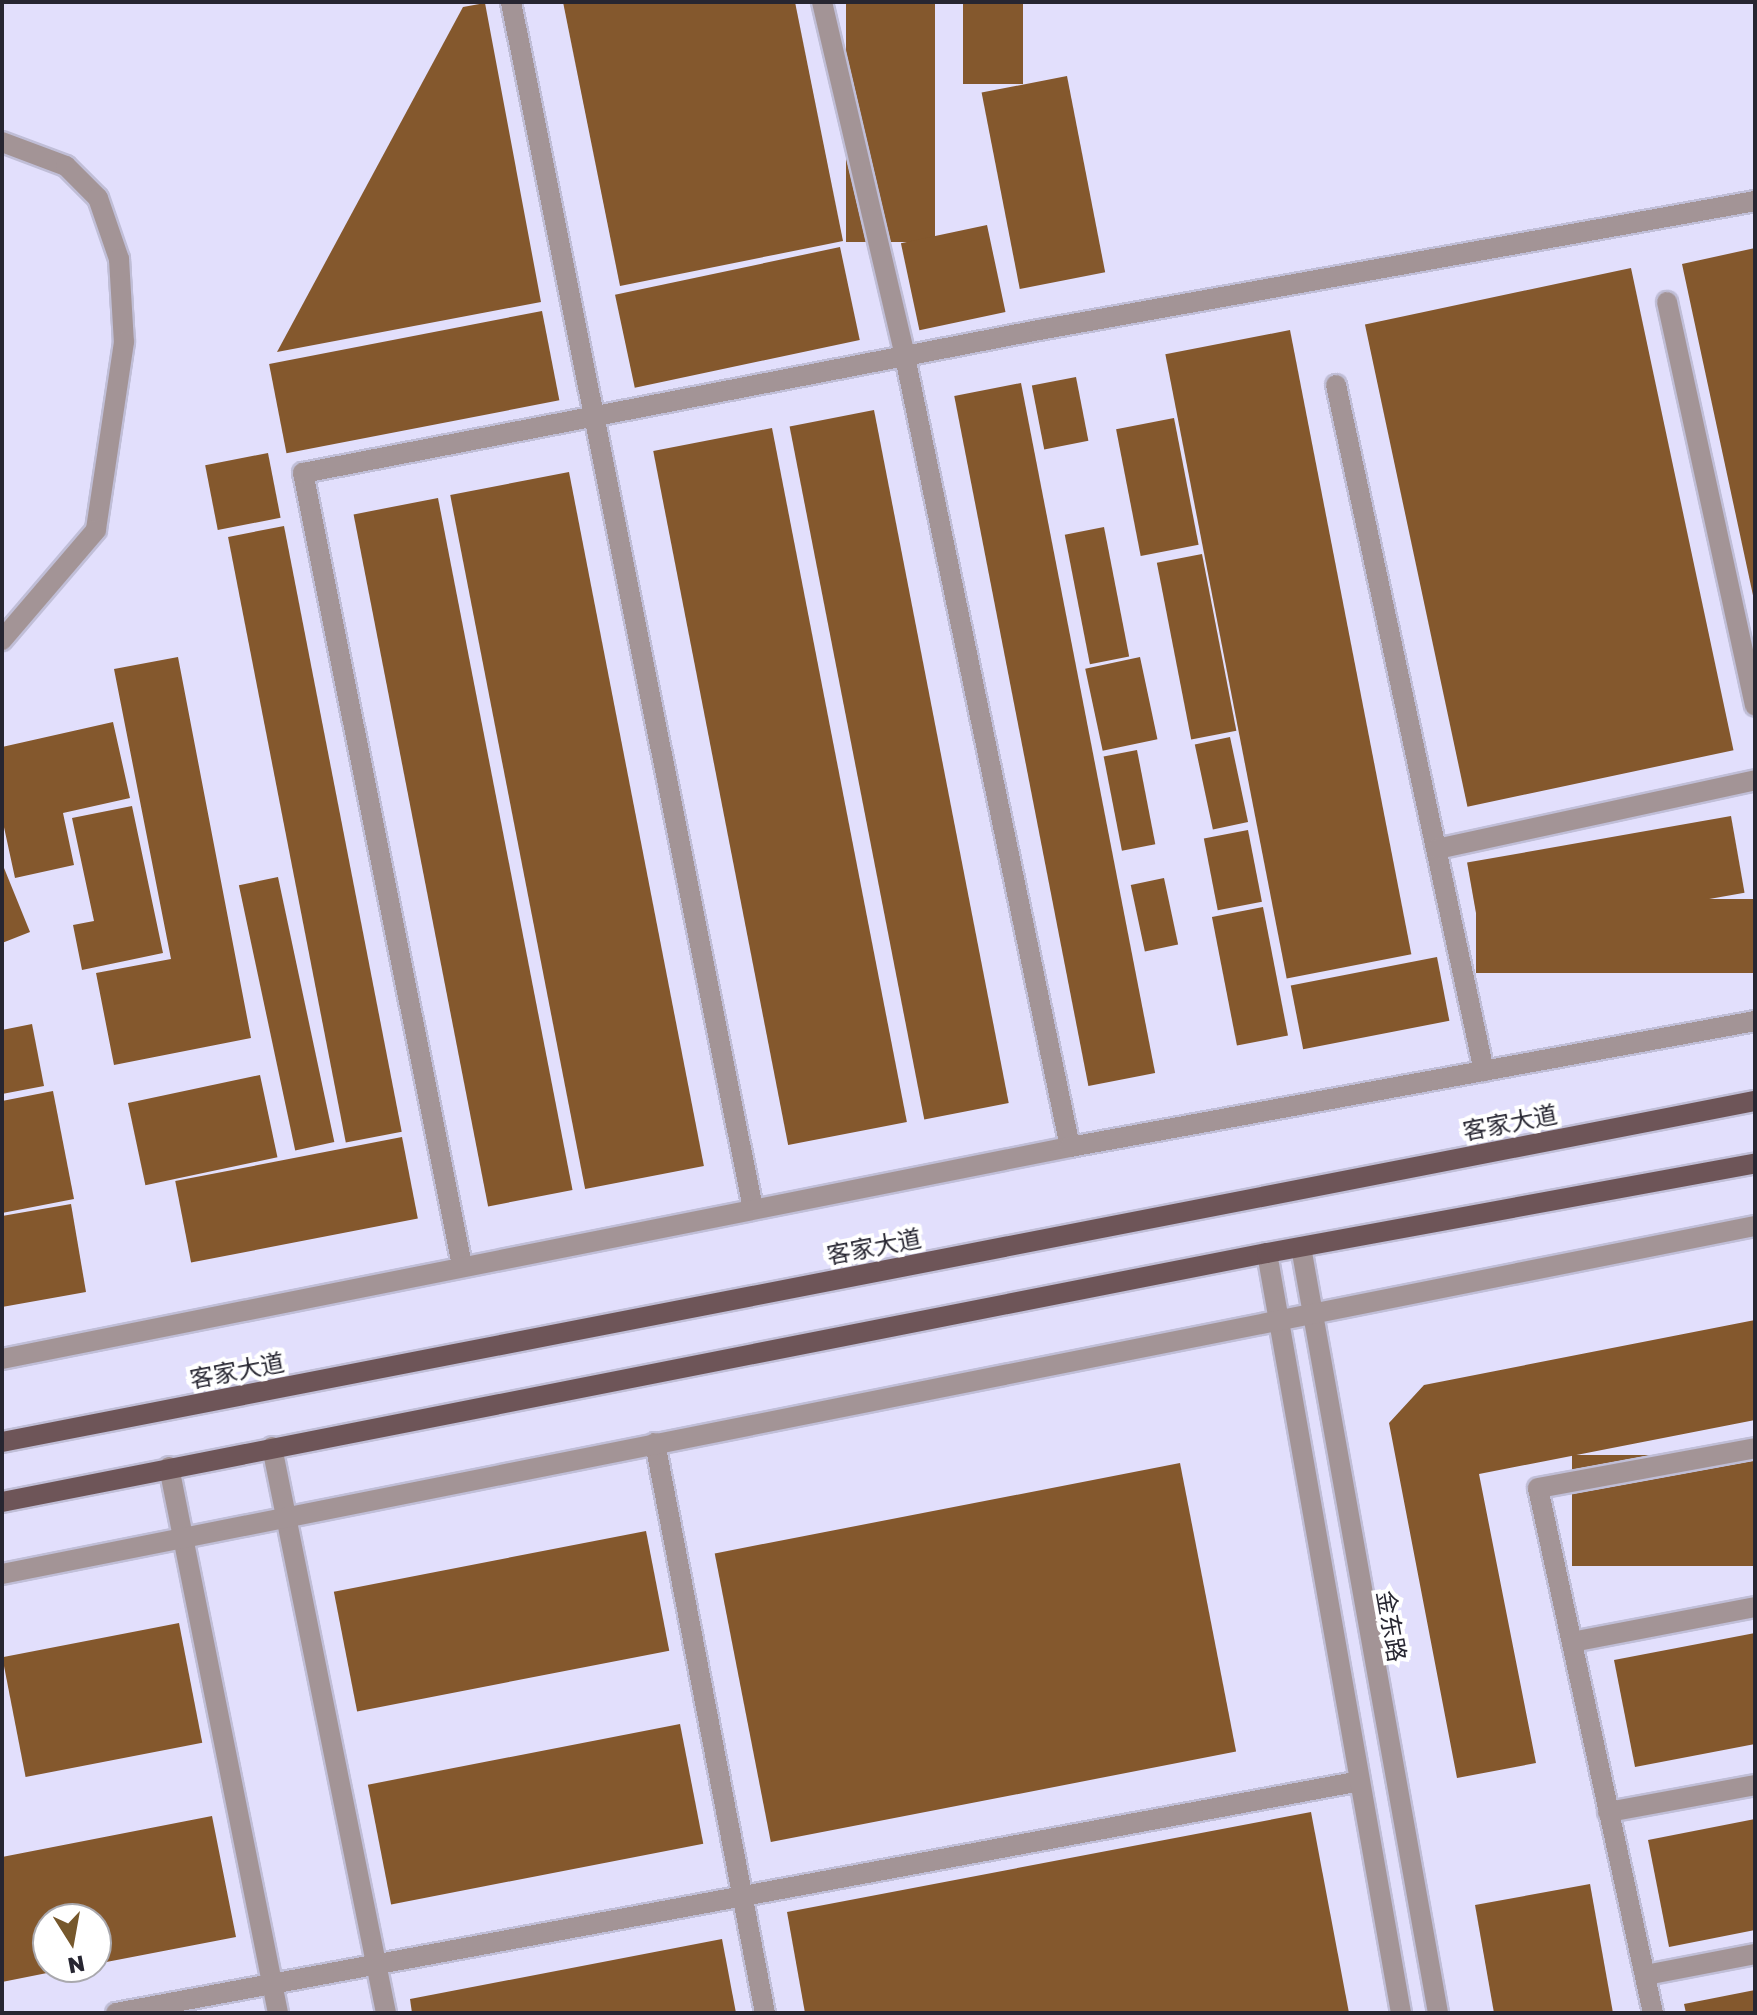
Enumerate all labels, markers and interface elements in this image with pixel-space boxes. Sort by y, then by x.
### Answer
street label: 客家大道 [1460,1099,1560,1145]
street label: 客家大道 [824,1223,924,1269]
street label: 客家大道 [187,1347,287,1393]
street label: 金东路 [1372,1588,1412,1664]
north arrow [32,1903,112,1983]
text: N [66,1950,87,1980]

